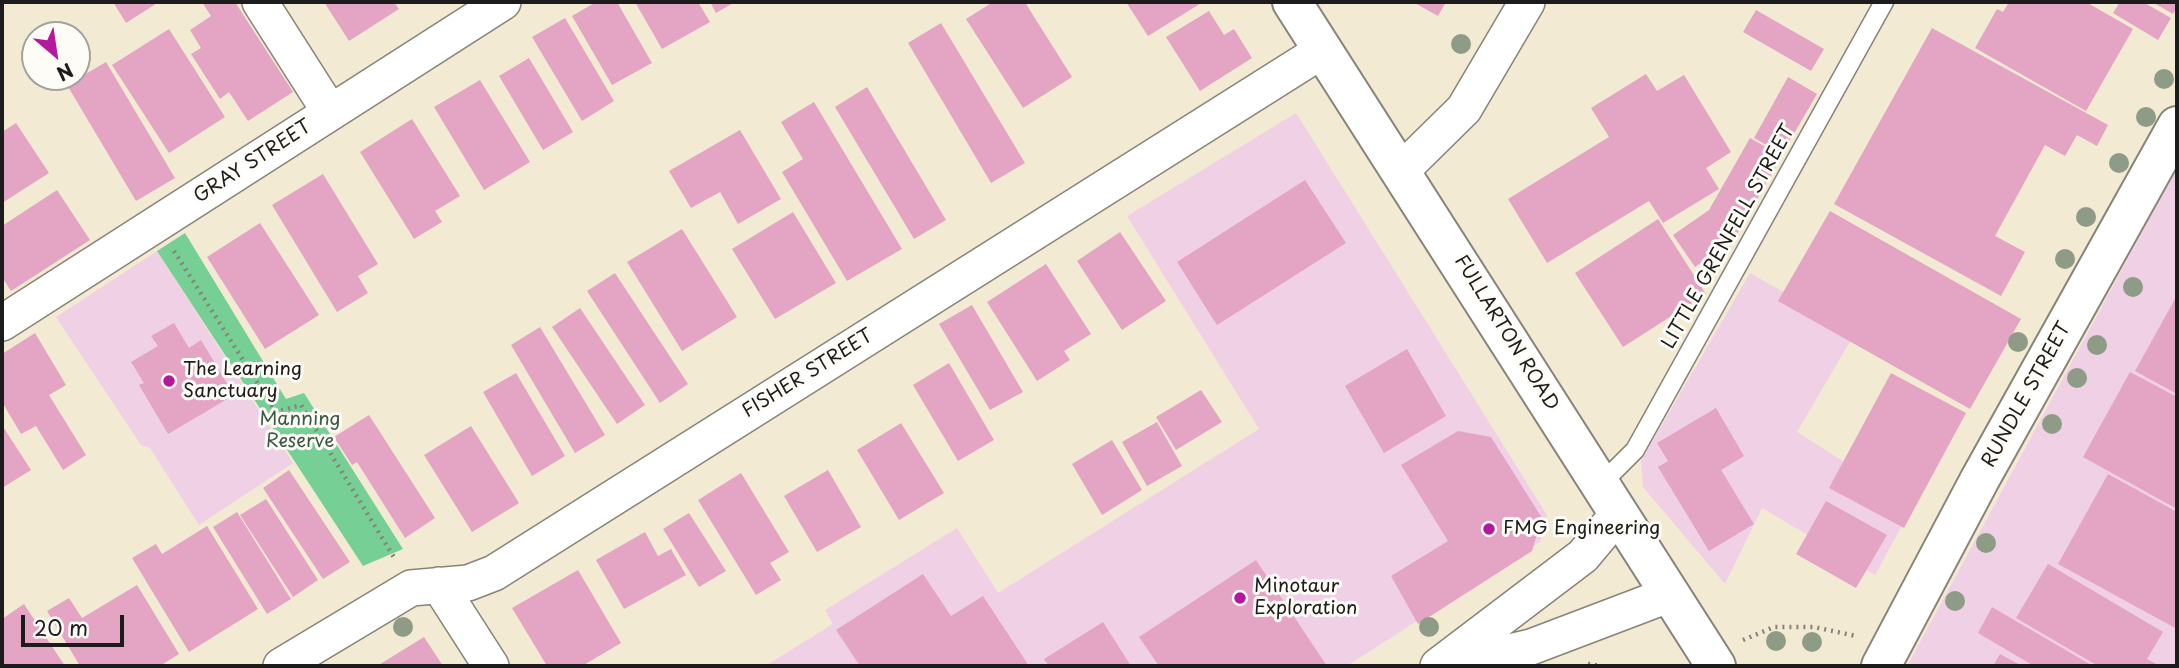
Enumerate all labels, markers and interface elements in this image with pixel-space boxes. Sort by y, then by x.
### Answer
north arrow [21,21,91,91]
text: N [52,57,79,89]
street label: GRAY STREET [190,116,316,208]
street label: LITTLE GRENFELL STREET [1658,121,1800,353]
street label: FULLARTON ROAD [1449,251,1563,415]
street label: RUNDLE STREET [1978,319,2076,471]
street label: FISHER STREET [738,325,878,423]
place label: The Learning Sanctuary [183,359,302,403]
marker: The Learning Sanctuary [161,373,177,389]
park label: Manning Reserve [259,409,341,453]
place label: FMG Engineering [1503,518,1660,540]
marker: FMG Engineering [1481,521,1497,537]
place label: Minotaur Exploration [1254,576,1357,620]
marker: Minotaur Exploration [1232,590,1248,606]
scale bar [24,602,128,646]
text: 20 m [34,611,88,643]

